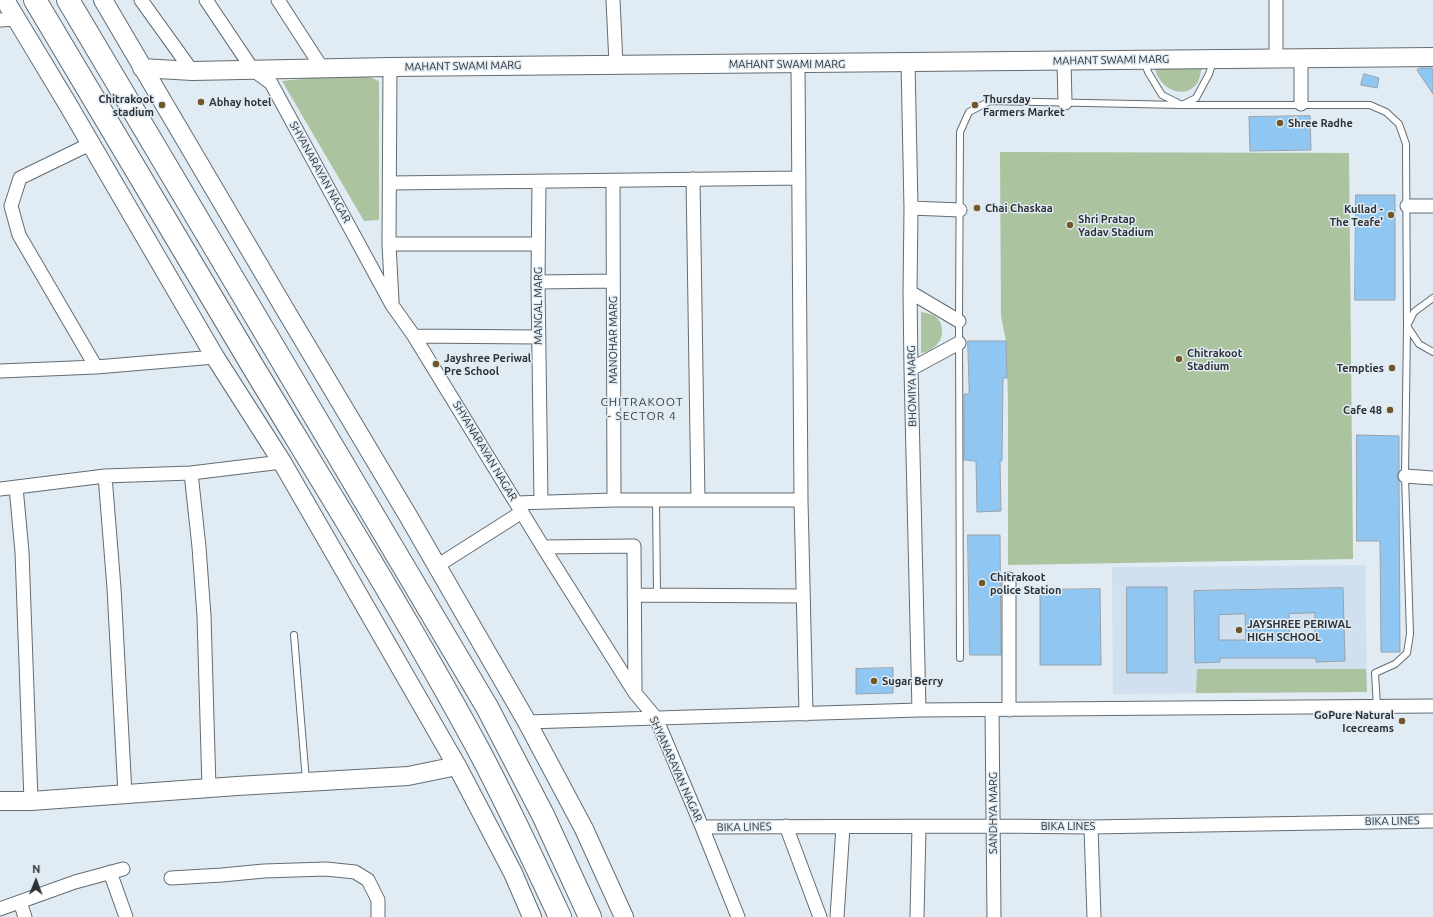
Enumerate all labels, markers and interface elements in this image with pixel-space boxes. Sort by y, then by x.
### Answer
street label: MAHANT SWAMI MARG [1053,52,1169,68]
street label: MAHANT SWAMI MARG [729,57,845,71]
street label: MAHANT SWAMI MARG [405,58,521,74]
place label: Chitrakoot stadium [99,92,154,118]
place label: Thursday Farmers Market [983,92,1065,118]
place label: Abhay hotel [209,95,271,109]
marker: Abhay hotel [196,97,206,107]
marker: Chitrakoot stadium [157,100,167,110]
marker: Thursday Farmers Market [970,100,980,110]
place label: Shree Radhe [1288,116,1353,130]
marker: Shree Radhe [1275,118,1285,128]
street label: SHYANARAYAN NAGAR [287,119,353,225]
place label: Chai Chaskaa [985,201,1053,215]
place label: Kullad - The Teafe' [1329,202,1383,228]
marker: Chai Chaskaa [972,203,982,213]
marker: Kullad - The Teafe' [1386,210,1396,220]
place label: Shri Pratap Yadav Stadium [1078,212,1154,238]
marker: Shri Pratap Yadav Stadium [1065,220,1075,230]
street label: MANGAL MARG [531,267,545,345]
street label: MANOHAR MARG [606,296,620,384]
street label: BHOMIYA MARG [905,345,919,427]
place label: Chitrakoot Stadium [1187,346,1242,372]
place label: Jayshree Periwal Pre School [444,351,531,377]
marker: Chitrakoot Stadium [1174,354,1184,364]
marker: Jayshree Periwal Pre School [431,359,441,369]
place label: Tempties [1336,361,1384,375]
marker: Tempties [1387,363,1397,373]
district label: CHITRAKOOT - SECTOR 4 [600,395,684,423]
street label: SHYANARAYAN NAGAR [450,399,520,503]
place label: Cafe 48 [1343,403,1382,417]
marker: Cafe 48 [1385,405,1395,415]
place label: Chitrakoot police Station [990,570,1061,596]
marker: Chitrakoot police Station [977,578,987,588]
place label: JAYSHREE PERIWAL HIGH SCHOOL [1247,617,1351,643]
marker: JAYSHREE PERIWAL HIGH SCHOOL [1234,625,1244,635]
place label: Sugar Berry [882,674,943,688]
marker: Sugar Berry [869,676,879,686]
place label: GoPure Natural Icecreams [1314,708,1394,734]
street label: SHYANARAYAN NAGAR [647,714,705,824]
marker: GoPure Natural Icecreams [1397,716,1407,726]
street label: SANDHYA MARG [986,772,1000,854]
street label: BIKA LINES [1365,814,1419,828]
street label: BIKA LINES [1041,819,1095,833]
street label: BIKA LINES [717,820,771,834]
north arrow [16,861,56,901]
text: N [32,863,40,875]

